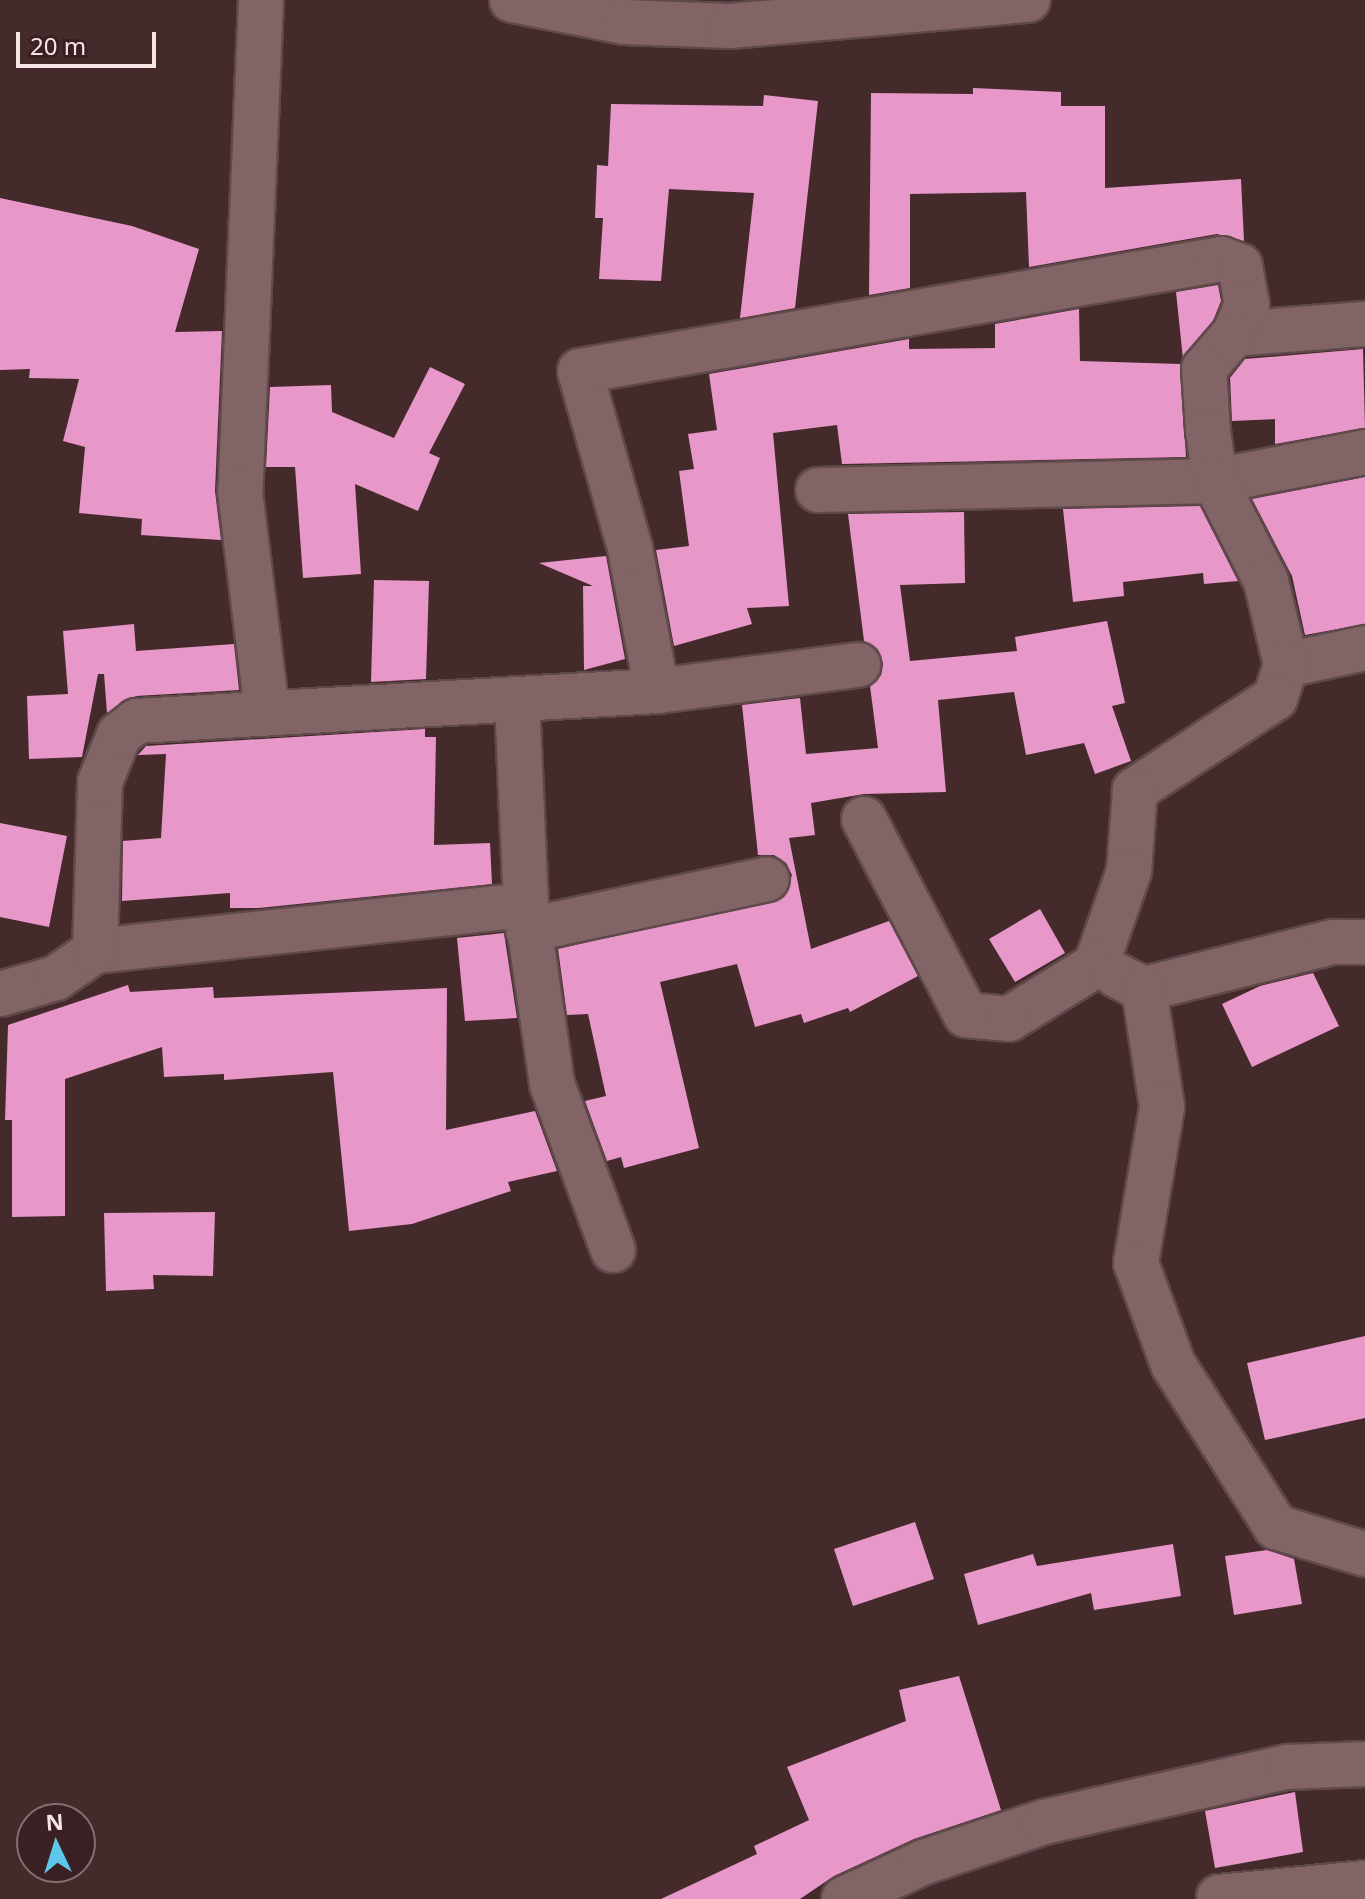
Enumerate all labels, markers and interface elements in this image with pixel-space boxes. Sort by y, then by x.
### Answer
scale bar [20,16,160,66]
text: 20 m [30,29,86,62]
north arrow [16,1803,96,1883]
text: N [44,1805,64,1837]

